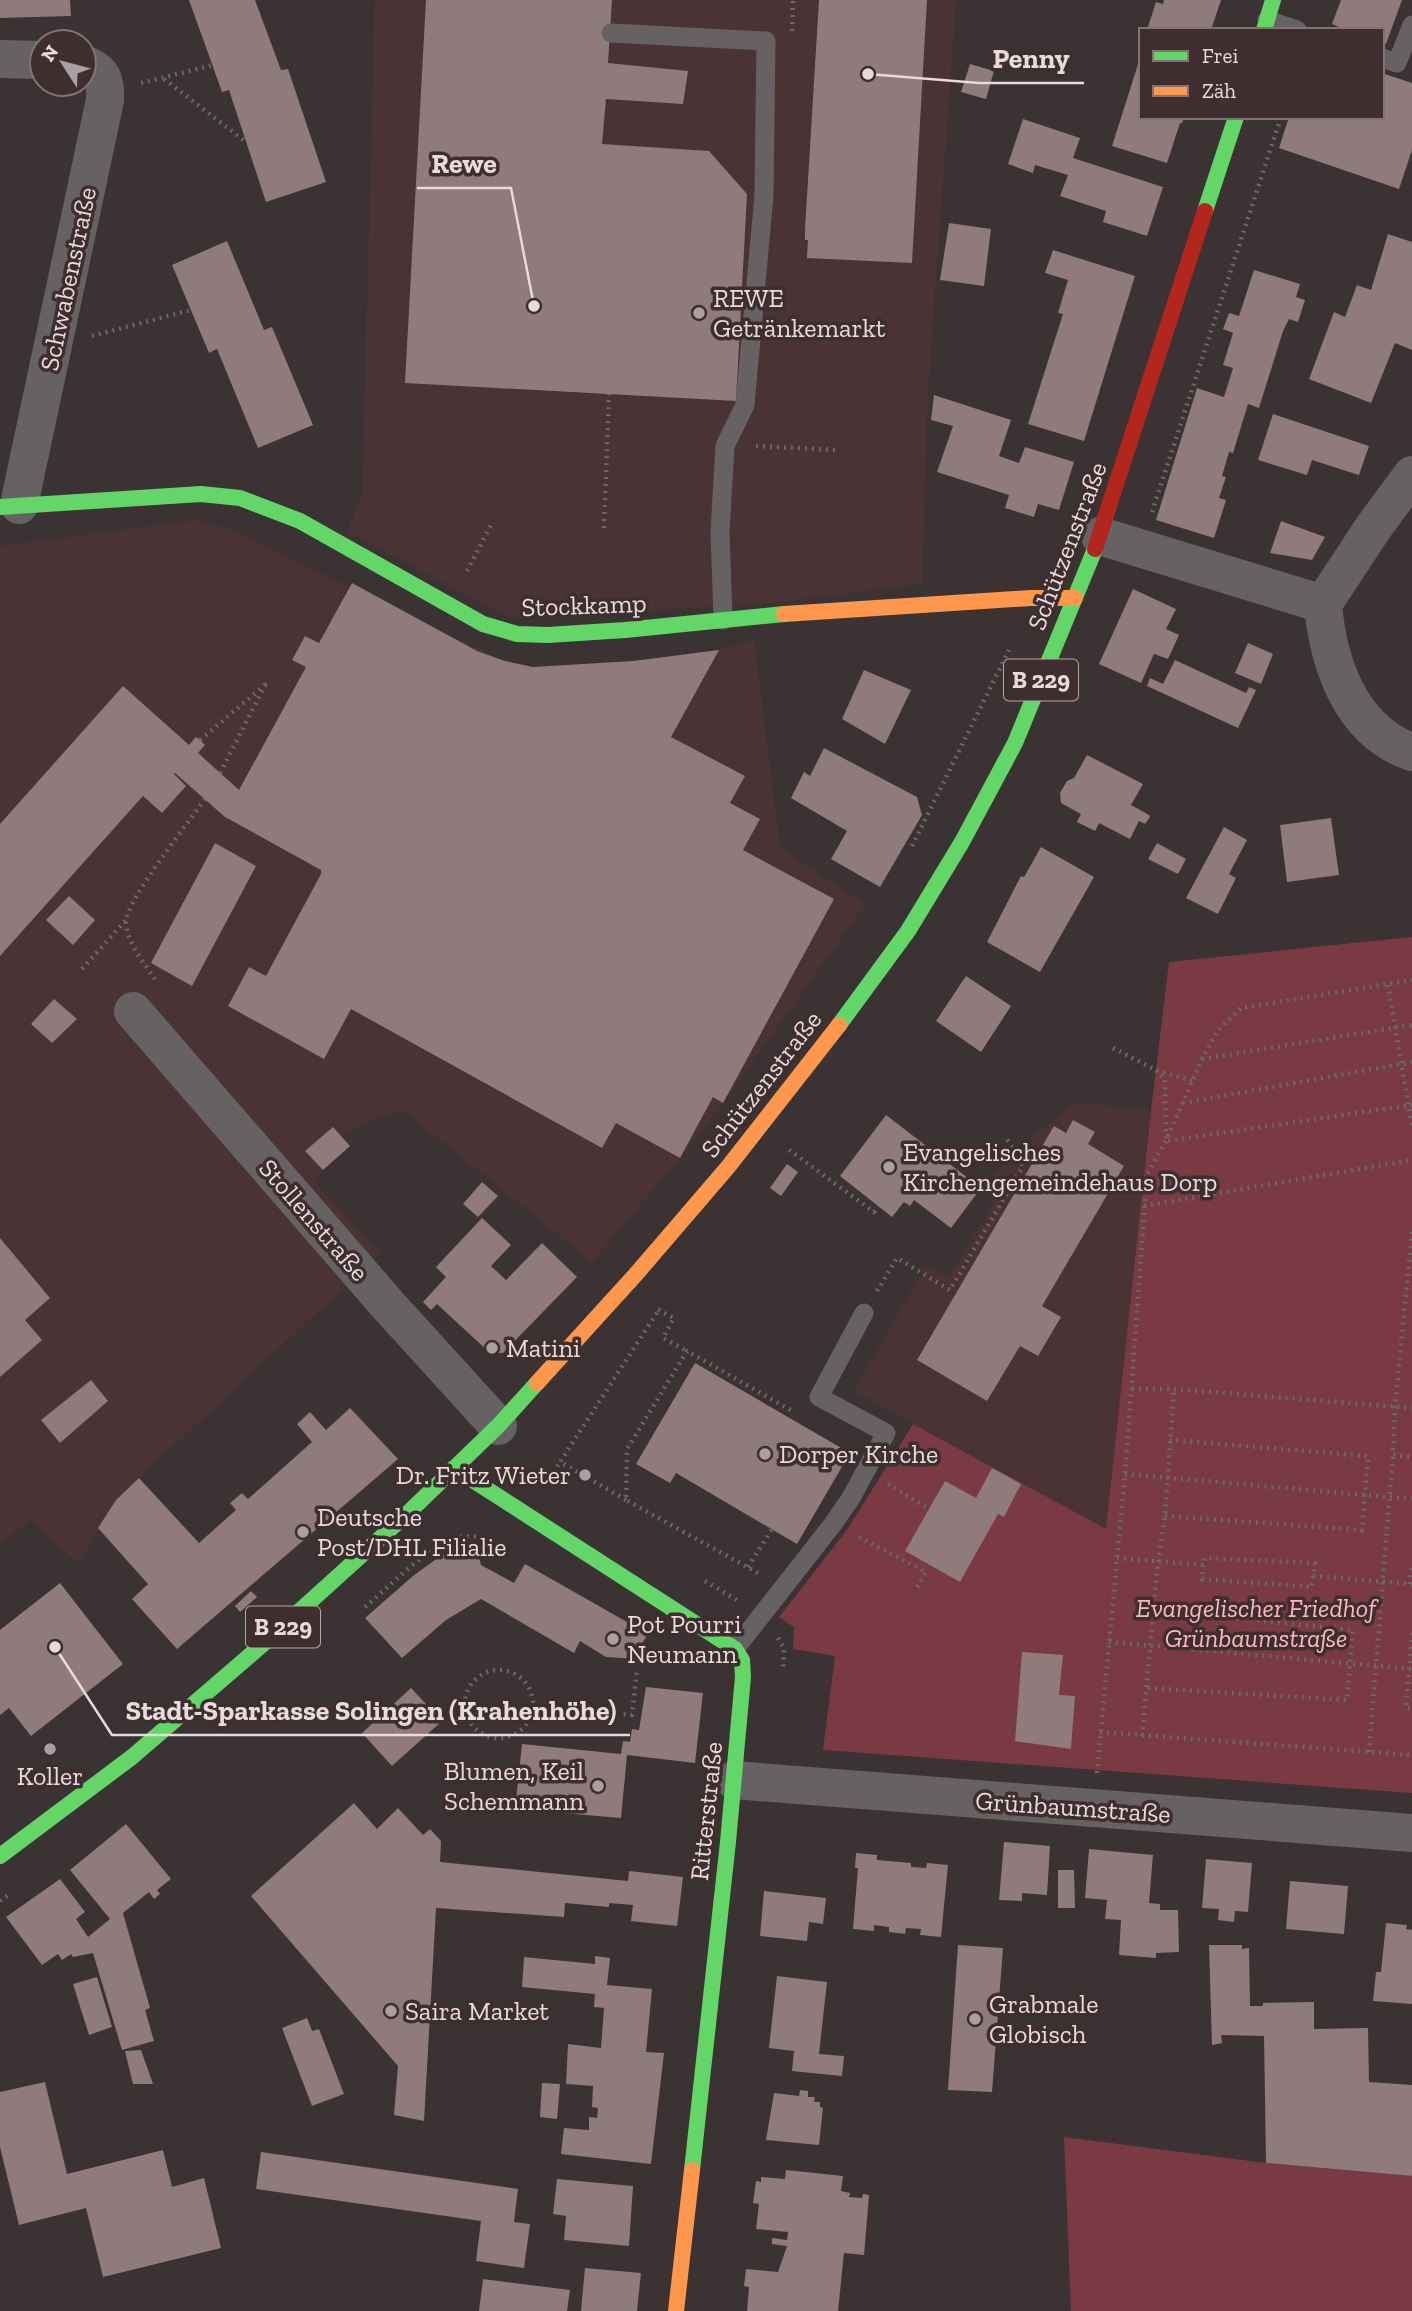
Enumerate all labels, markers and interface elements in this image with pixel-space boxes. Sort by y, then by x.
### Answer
north arrow [28,28,98,98]
legend [1139,28,1384,119]
callout: Penny [979,34,1084,83]
text: N [36,41,63,66]
text: Penny [992,42,1070,75]
text: Frei [1202,43,1238,68]
text: Zäh [1202,78,1236,103]
callout: Rewe [417,139,511,188]
text: Rewe [431,147,497,180]
street label: Schwabenstraße [33,184,103,374]
place label: REWE Getränkemarkt [713,282,886,344]
marker: REWE Getränkemarkt [691,305,707,321]
street label: Schützenstraße [1020,457,1114,635]
street label: Stockkamp [521,587,647,623]
road number: B 229 [1004,660,1078,700]
street label: Schützenstraße [694,1004,828,1164]
place label: Evangelisches Kirchengemeindehaus Dorp [903,1136,1217,1198]
street label: Stollenstraße [252,1152,376,1288]
marker: Evangelisches Kirchengemeindehaus Dorp [881,1159,897,1175]
place label: Matini [506,1332,580,1364]
marker: Matini [484,1340,500,1356]
place label: Dorper Kirche [779,1438,938,1470]
marker: Dorper Kirche [757,1446,773,1462]
place label: Dr. Fritz Wieter [396,1459,571,1491]
marker: Dr. Fritz Wieter [577,1467,593,1483]
place label: Deutsche Post/DHL Filialie [317,1501,507,1563]
marker: Deutsche Post/DHL Filialie [295,1524,311,1540]
park label: Evangelischer Friedhof Grünbaumstraße [1136,1592,1379,1654]
road number: B 229 [246,1606,320,1647]
place label: Pot Pourri Neumann [627,1608,742,1670]
marker: Pot Pourri Neumann [605,1631,621,1647]
callout: Stadt-Sparkasse Solingen (Krahenhöhe) [112,1686,630,1735]
text: Stadt-Sparkasse Solingen (Krahenhöhe) [126,1694,616,1727]
street label: Ritterstraße [683,1740,729,1882]
marker: Koller [42,1741,58,1757]
place label: Blumen, Keil Schemmann [444,1755,584,1817]
place label: Koller [17,1760,83,1792]
marker: Blumen, Keil Schemmann [590,1778,606,1794]
street label: Grünbaumstraße [974,1784,1172,1830]
place label: Grabmale Globisch [989,1988,1098,2050]
place label: Saira Market [405,1995,549,2027]
marker: Saira Market [383,2003,399,2019]
marker: Grabmale Globisch [967,2011,983,2027]

